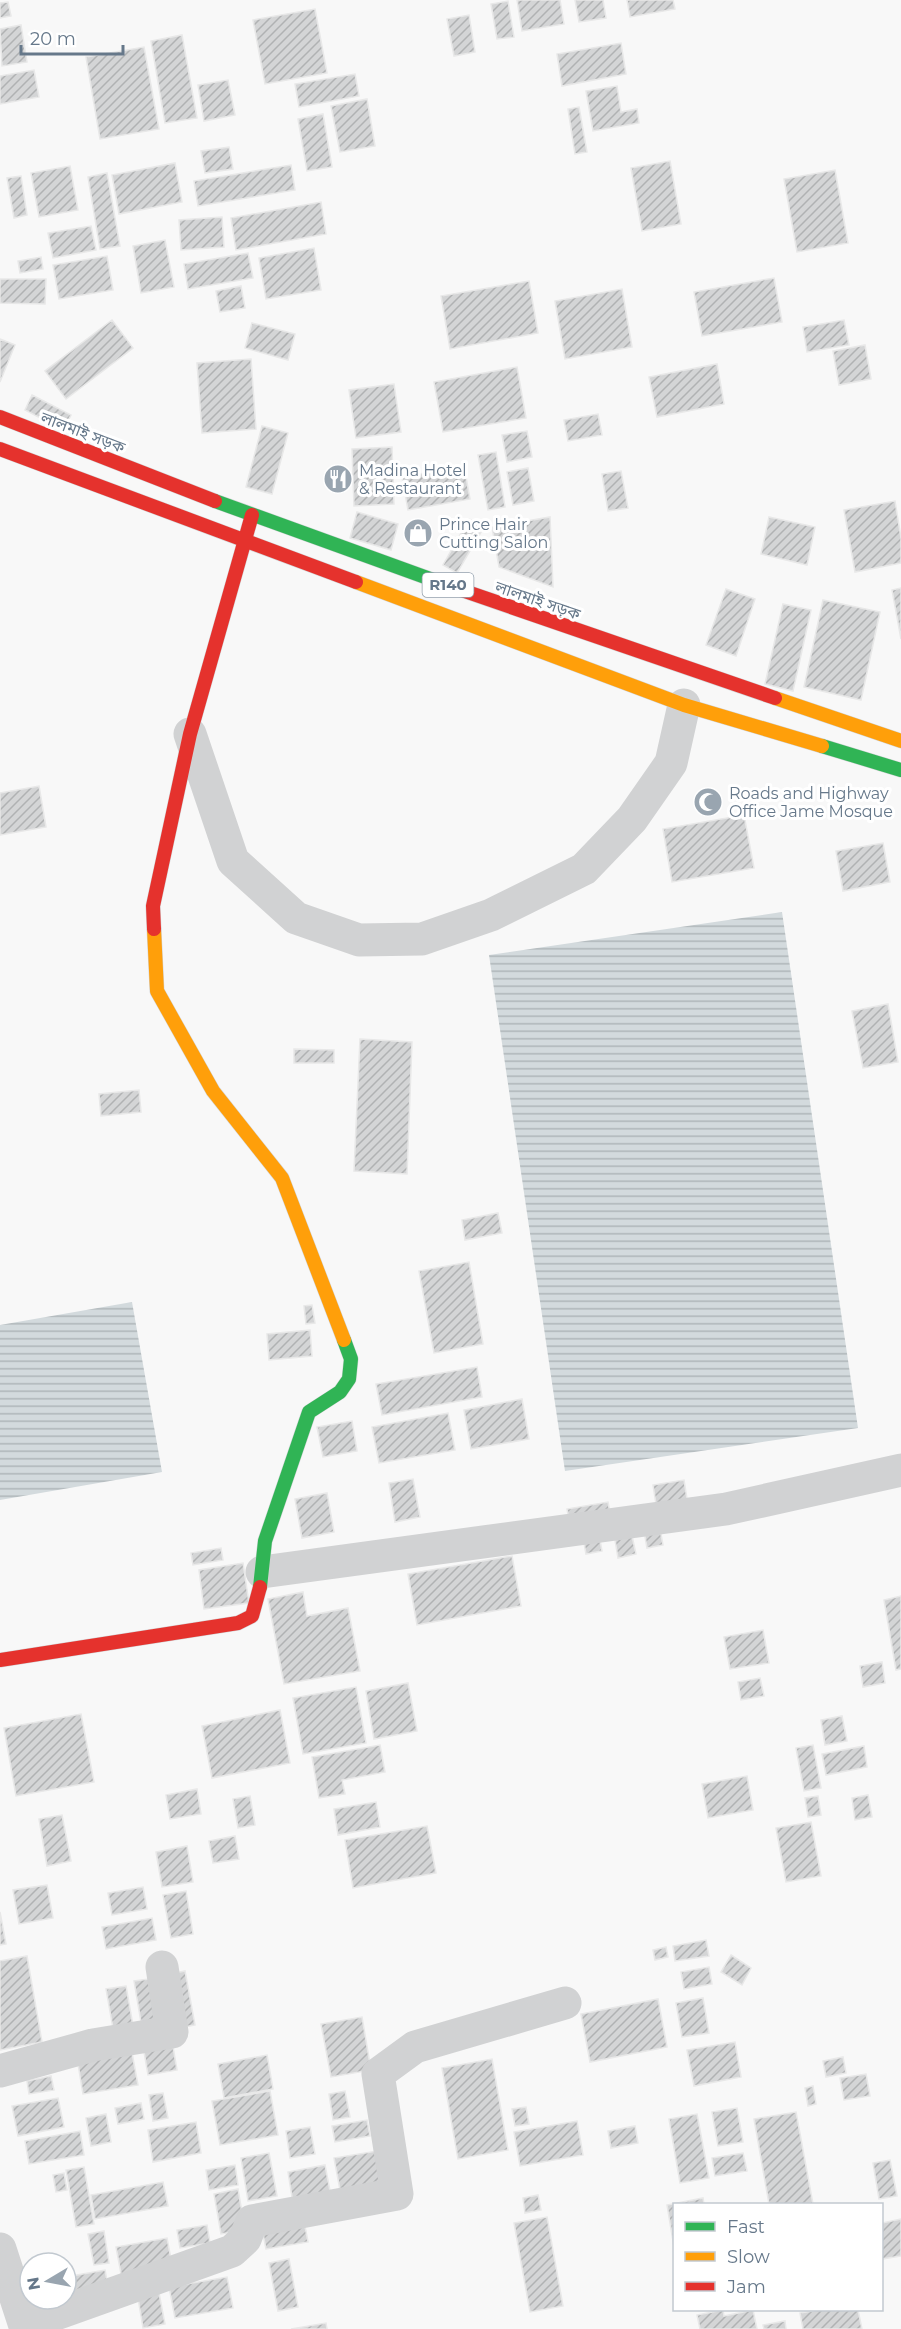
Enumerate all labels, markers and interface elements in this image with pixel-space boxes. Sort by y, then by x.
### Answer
scale bar [21,18,123,56]
text: 20 m [30,28,76,50]
street label: লালমাই সড়ক [37,407,129,458]
place label: Madina Hotel & Restaurant [359,461,467,498]
restaurant icon: Madina Hotel & Restaurant [322,463,354,495]
place label: Prince Hair Cutting Salon [439,515,548,552]
shop icon: Prince Hair Cutting Salon [402,517,434,549]
road number: R140 [422,573,474,597]
street label: লালমাই সড়ক [492,577,584,624]
place label: Roads and Highway Office Jame Mosque [729,784,893,821]
mosque icon: Roads and Highway Office Jame Mosque [692,786,724,818]
legend [673,2203,883,2311]
text: Fast [727,2216,765,2238]
text: Slow [727,2246,770,2268]
north arrow [18,2251,78,2311]
text: N [23,2275,44,2292]
text: Jam [726,2276,766,2298]

